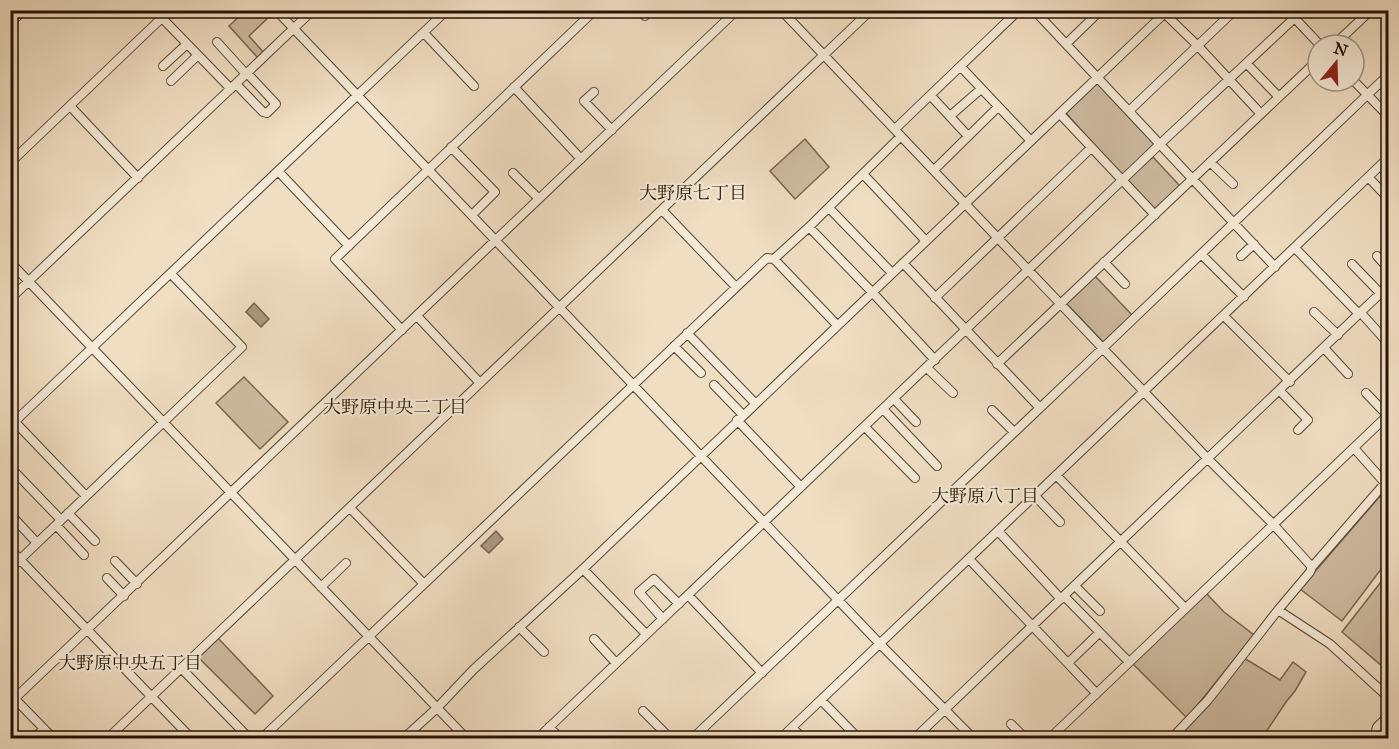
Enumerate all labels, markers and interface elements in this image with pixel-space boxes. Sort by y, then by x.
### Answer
north arrow [1306,33,1366,93]
text: N [1331,38,1351,61]
district label: 大野原七丁目 [639,182,747,204]
district label: 大野原中央二丁目 [323,396,467,418]
district label: 大野原八丁目 [931,485,1039,507]
district label: 大野原中央五丁目 [58,652,202,674]

